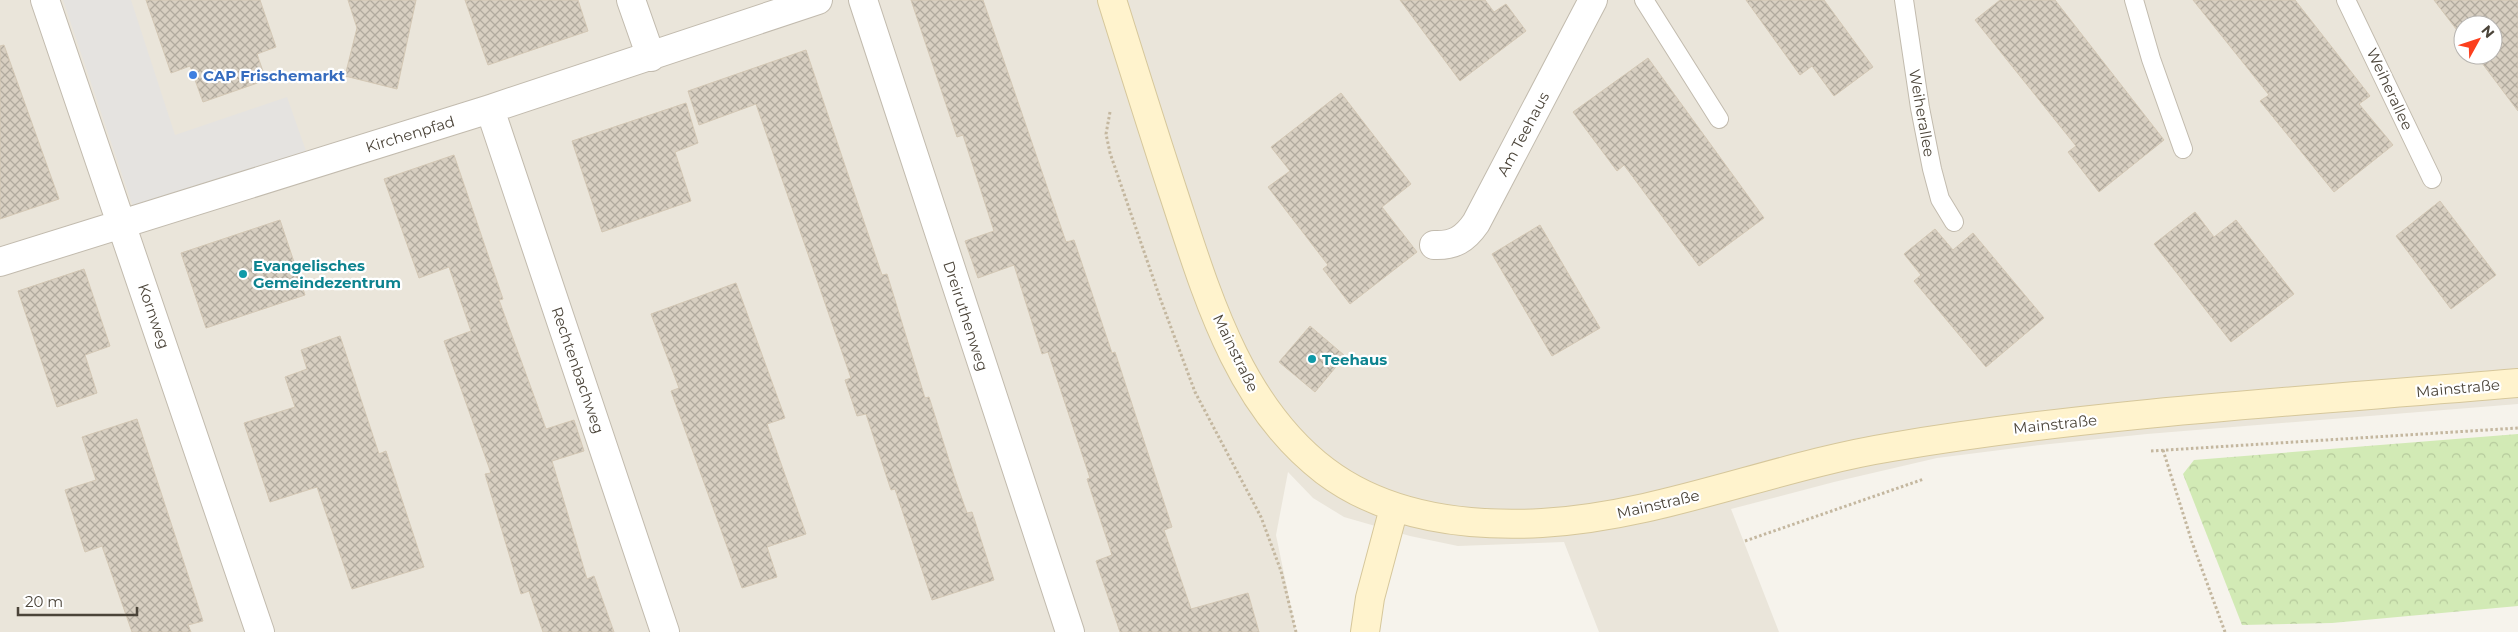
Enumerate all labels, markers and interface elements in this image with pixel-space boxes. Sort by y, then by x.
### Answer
north arrow [2453,15,2503,65]
text: N [2477,22,2498,42]
street label: Weiherallee [2363,45,2417,133]
place label: CAP Frischemarkt [203,66,346,85]
street label: Weiherallee [1905,68,1939,158]
marker: CAP Frischemarkt [187,69,199,81]
street label: Am Teehaus [1493,89,1553,179]
street label: Kirchenpfad [363,111,457,157]
place label: Evangelisches Gemeindezentrum [253,256,401,292]
street label: Dreiruthenweg [939,258,993,374]
marker: Evangelisches Gemeindezentrum [237,268,249,280]
street label: Kornweg [134,281,174,351]
street label: Rechtenbachweg [547,304,609,436]
street label: Mainstraße [1209,311,1263,395]
place label: Teehaus [1322,350,1387,369]
marker: Teehaus [1306,353,1318,365]
street label: Mainstraße [2415,375,2501,401]
street label: Mainstraße [2012,410,2098,438]
street label: Mainstraße [1615,485,1701,523]
scale bar [18,584,136,616]
text: 20 m [25,592,63,611]

